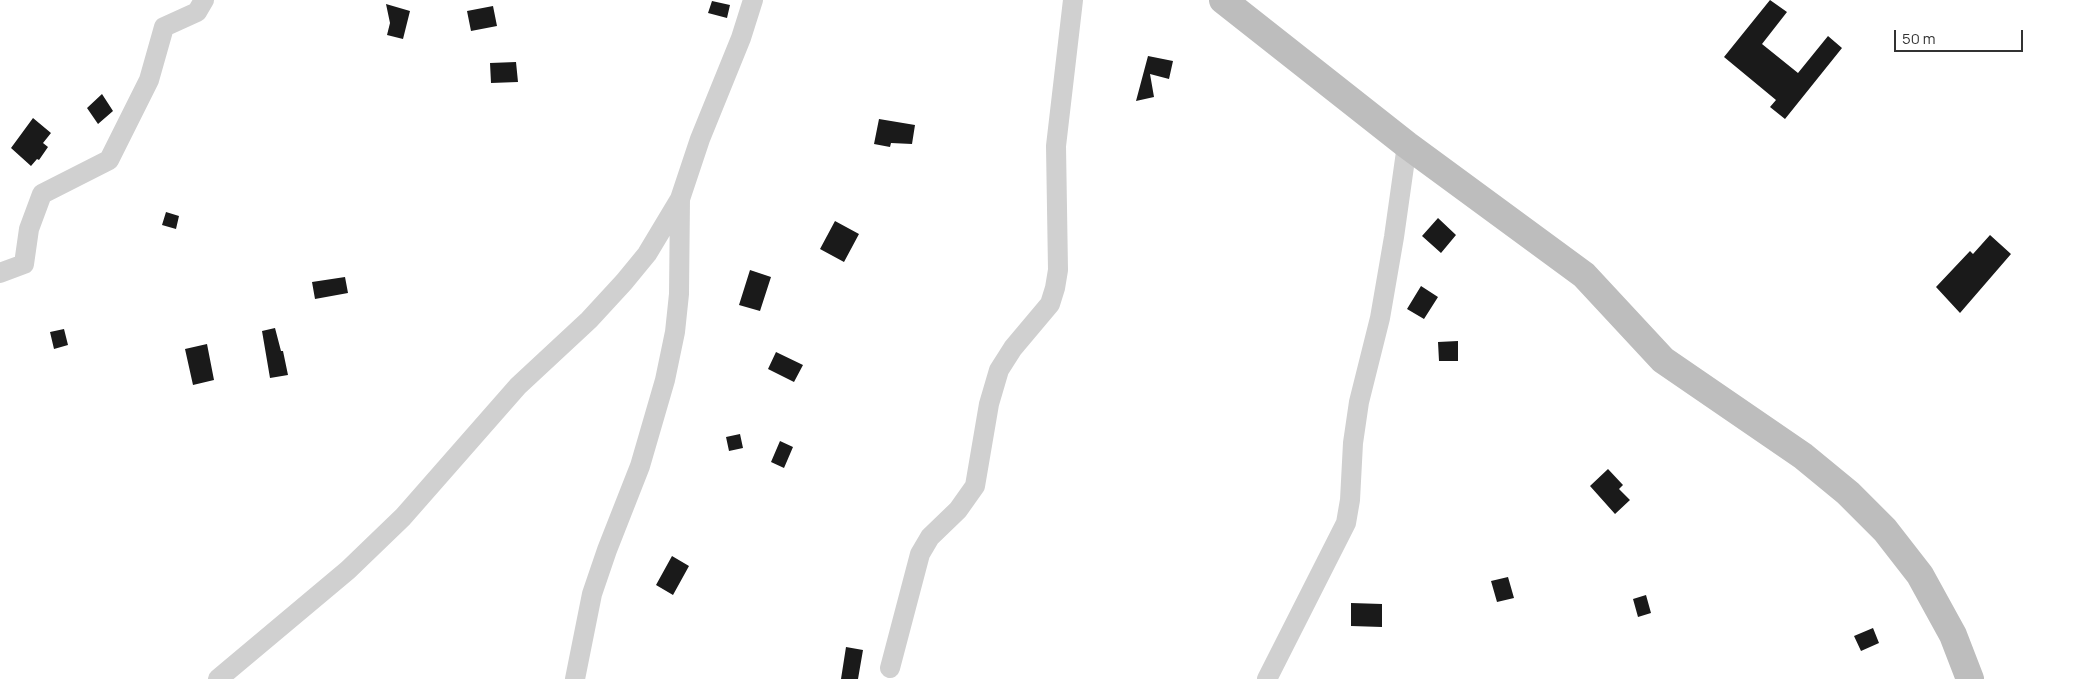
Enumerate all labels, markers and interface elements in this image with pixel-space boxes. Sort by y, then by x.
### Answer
scale bar [1897,20,2026,52]
text: 50 m [1902,28,1936,49]

